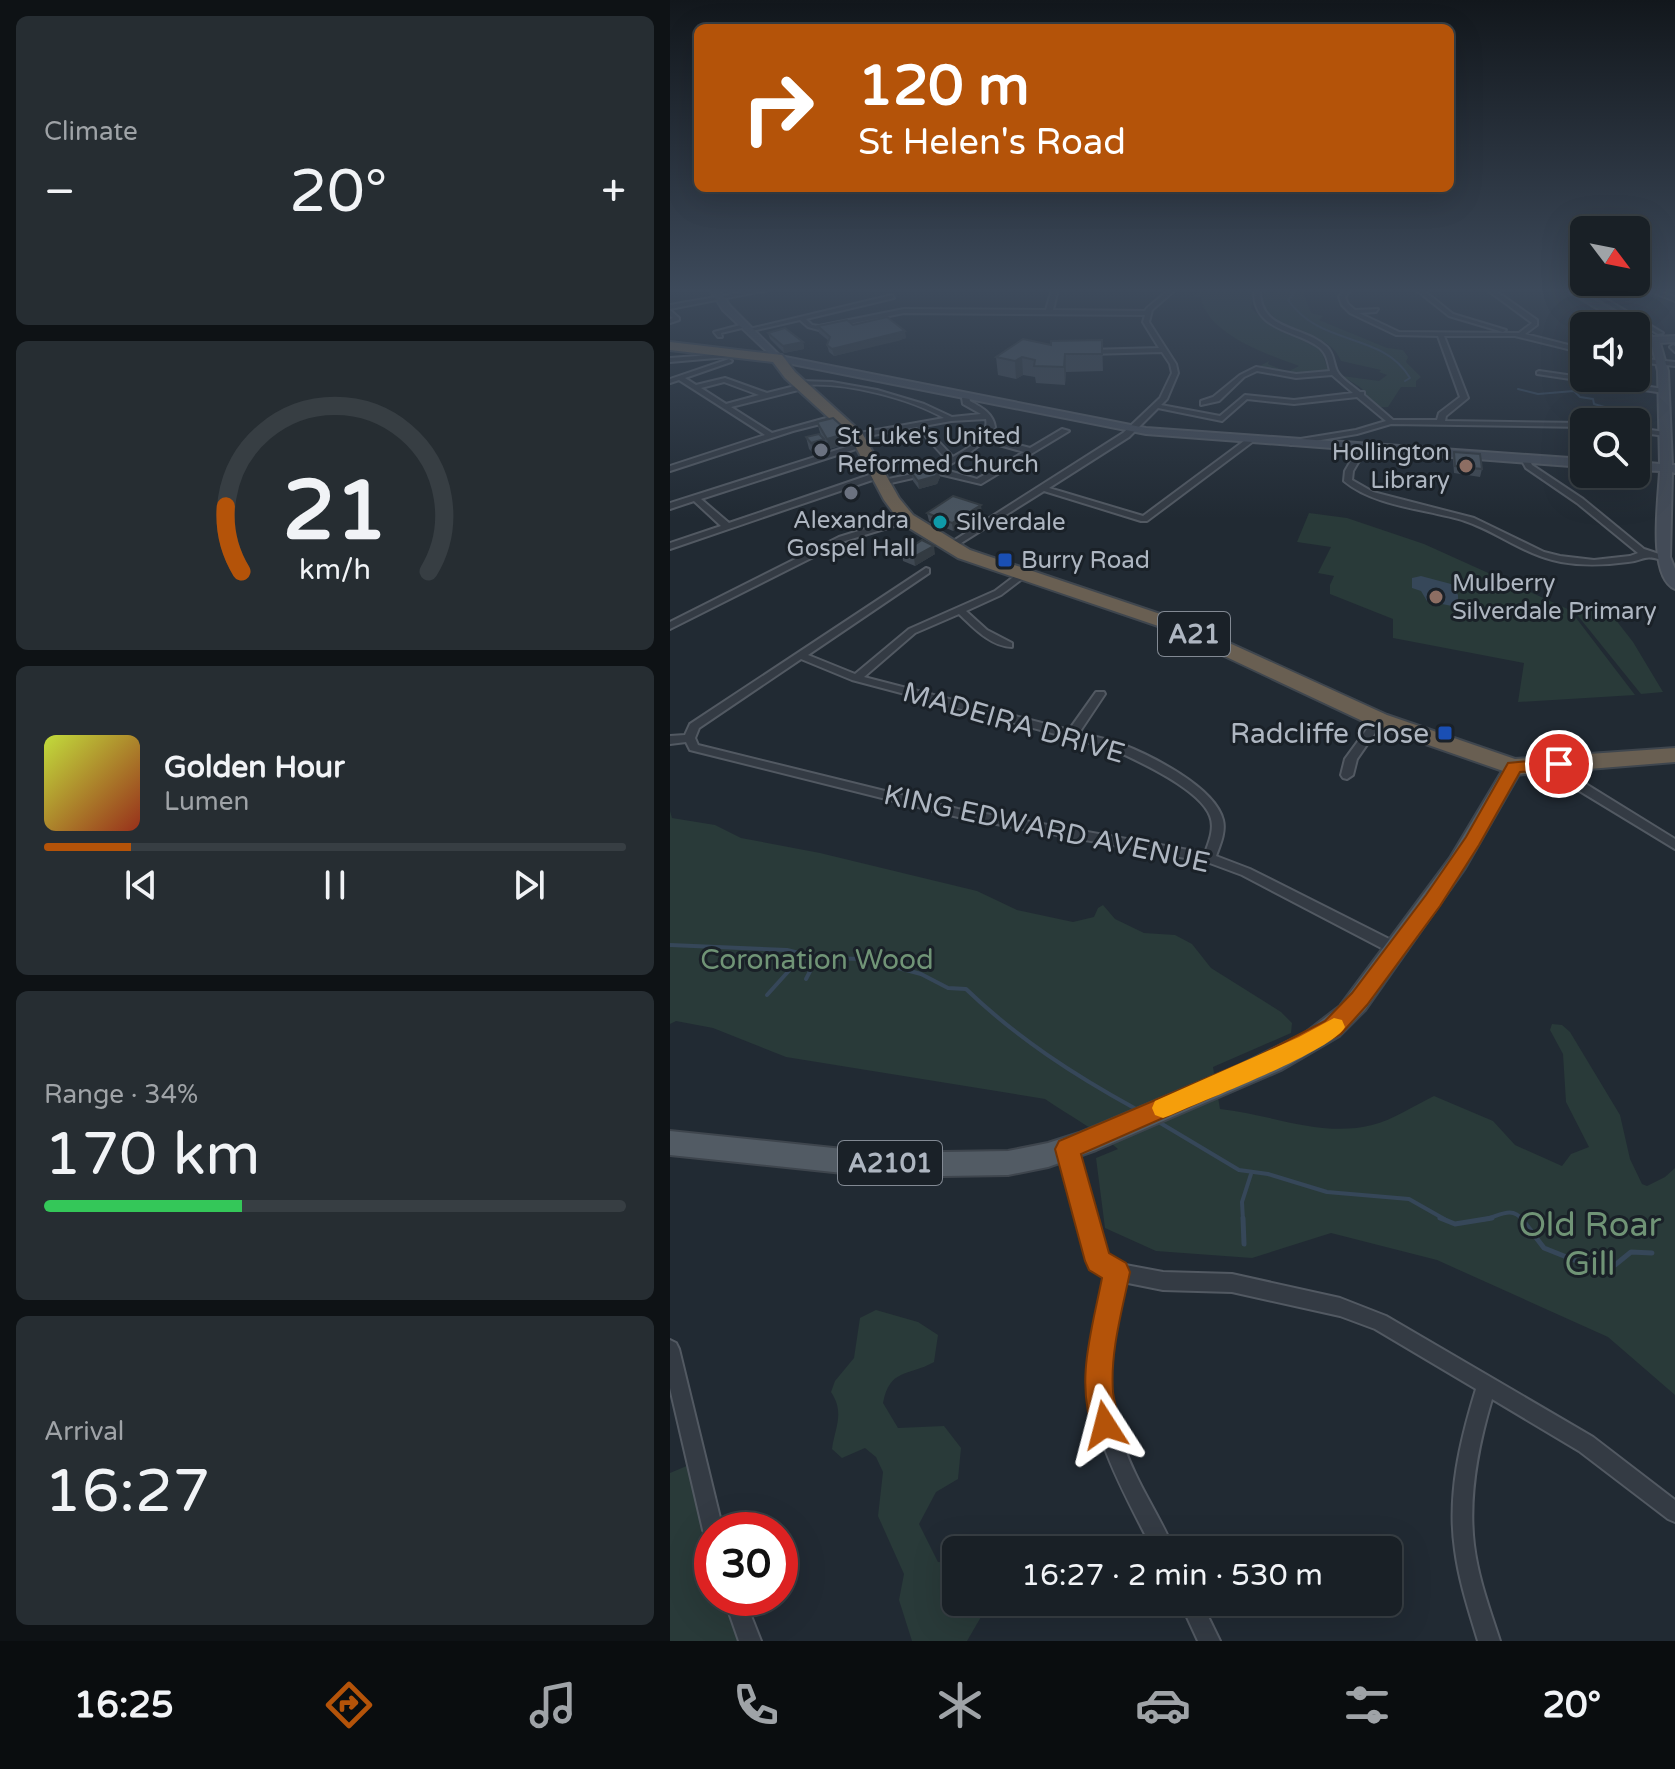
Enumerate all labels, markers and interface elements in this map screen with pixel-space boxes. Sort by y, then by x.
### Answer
text: 120 m [858,53,1029,120]
icon: right [726,56,830,160]
text: Climate [44,116,138,147]
text: St Helen's Road [858,121,1126,164]
text: 20° [289,156,387,228]
text: − [44,166,75,219]
text: + [601,166,626,219]
north arrow [1570,216,1650,296]
map controls [1570,216,1650,488]
button: sound [1570,312,1650,392]
button: search [1570,408,1650,488]
place label: St Luke's United Reformed Church [837,422,1039,479]
place label: Hollington Library [1332,438,1450,495]
marker: St Luke's United Reformed Church [812,441,830,459]
marker: Hollington Library [1457,457,1475,475]
text: 21 [283,461,387,561]
marker: Alexandra Gospel Hall [842,484,860,502]
place label: Alexandra Gospel Hall [787,506,915,563]
place label: Silverdale [956,508,1066,537]
marker: Silverdale [931,513,949,531]
place label: Burry Road [1021,546,1150,575]
marker: Burry Road [996,551,1014,569]
text: km/h [299,553,371,587]
place label: Mulberry Silverdale Primary [1452,569,1657,626]
marker: Mulberry Silverdale Primary [1427,588,1445,606]
road number: A21 [1158,612,1230,656]
street label: MADEIRA DRIVE [899,675,1129,771]
place label: Radcliffe Close [1230,717,1429,751]
marker: Radcliffe Close [1436,724,1454,742]
pin [1525,730,1593,798]
icon: arrive [1537,742,1581,786]
text: Golden Hour [164,749,345,786]
street label: KING EDWARD AVENUE [881,778,1213,880]
text: Lumen [164,786,249,817]
icon: previous [119,863,163,907]
icon: pause [313,863,357,907]
icon: next [507,863,551,907]
park label: Coronation Wood [700,943,934,977]
text: Range · 34% [44,1079,198,1110]
text: 170 km [44,1119,260,1191]
road number: A2101 [838,1141,942,1185]
park label: Old Roar Gill [1518,1205,1662,1285]
position arrow [1063,1383,1147,1467]
text: Arrival [44,1416,124,1447]
text: 16:27 [44,1456,210,1528]
speed limit sign: 30 [694,1512,798,1616]
text: 16:27 · 2 min · 530 m [1021,1557,1323,1594]
icon: directions [321,1677,377,1733]
icon: music [525,1677,581,1733]
icon: phone [728,1677,784,1733]
icon: climate [932,1677,988,1733]
icon: car [1135,1677,1191,1733]
icon: filters [1339,1677,1395,1733]
text: 16:25 [74,1684,174,1727]
text: 20° [1542,1684,1601,1727]

